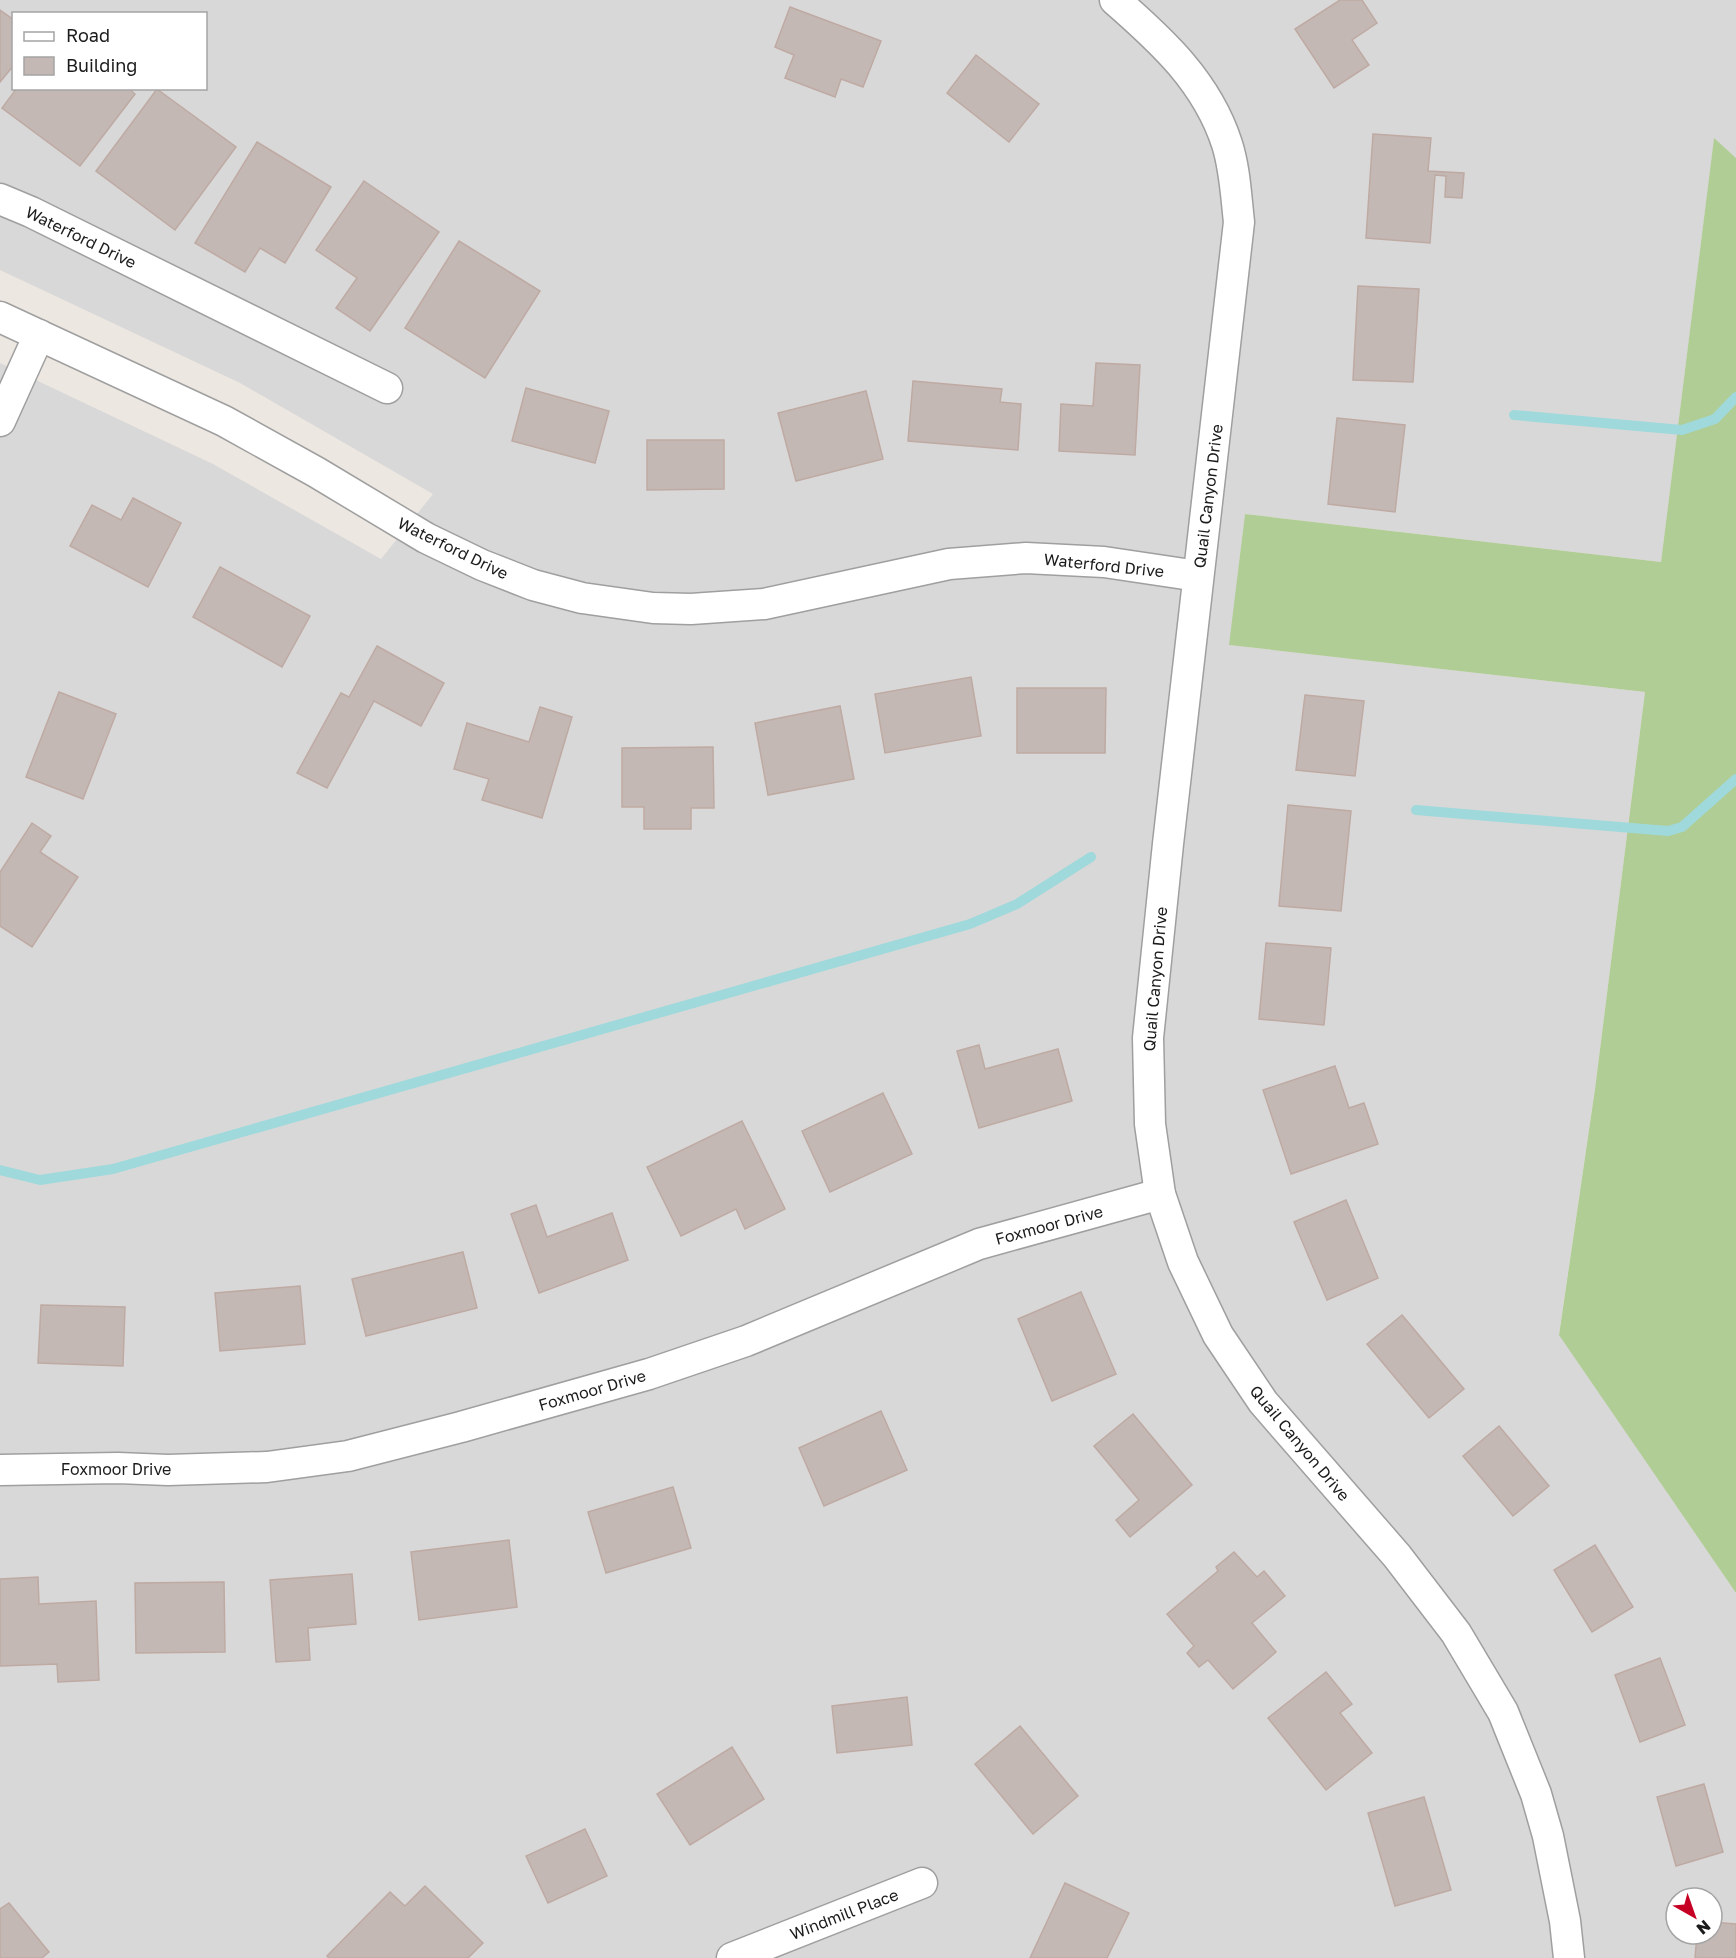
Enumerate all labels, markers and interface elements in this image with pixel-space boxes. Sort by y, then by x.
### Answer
legend [12,12,207,90]
text: Road [66,24,110,46]
text: Building [66,54,137,76]
street label: Waterford Drive [22,202,140,272]
street label: Quail Canyon Drive [1189,423,1227,569]
street label: Waterford Drive [394,513,512,583]
street label: Waterford Drive [1043,549,1165,581]
street label: Quail Canyon Drive [1139,906,1171,1052]
street label: Foxmoor Drive [993,1201,1105,1249]
street label: Foxmoor Drive [536,1365,648,1415]
street label: Quail Canyon Drive [1246,1381,1354,1505]
street label: Foxmoor Drive [61,1459,171,1479]
street label: Windmill Place [787,1884,901,1944]
north arrow [1664,1886,1724,1946]
text: N [1693,1916,1715,1939]

